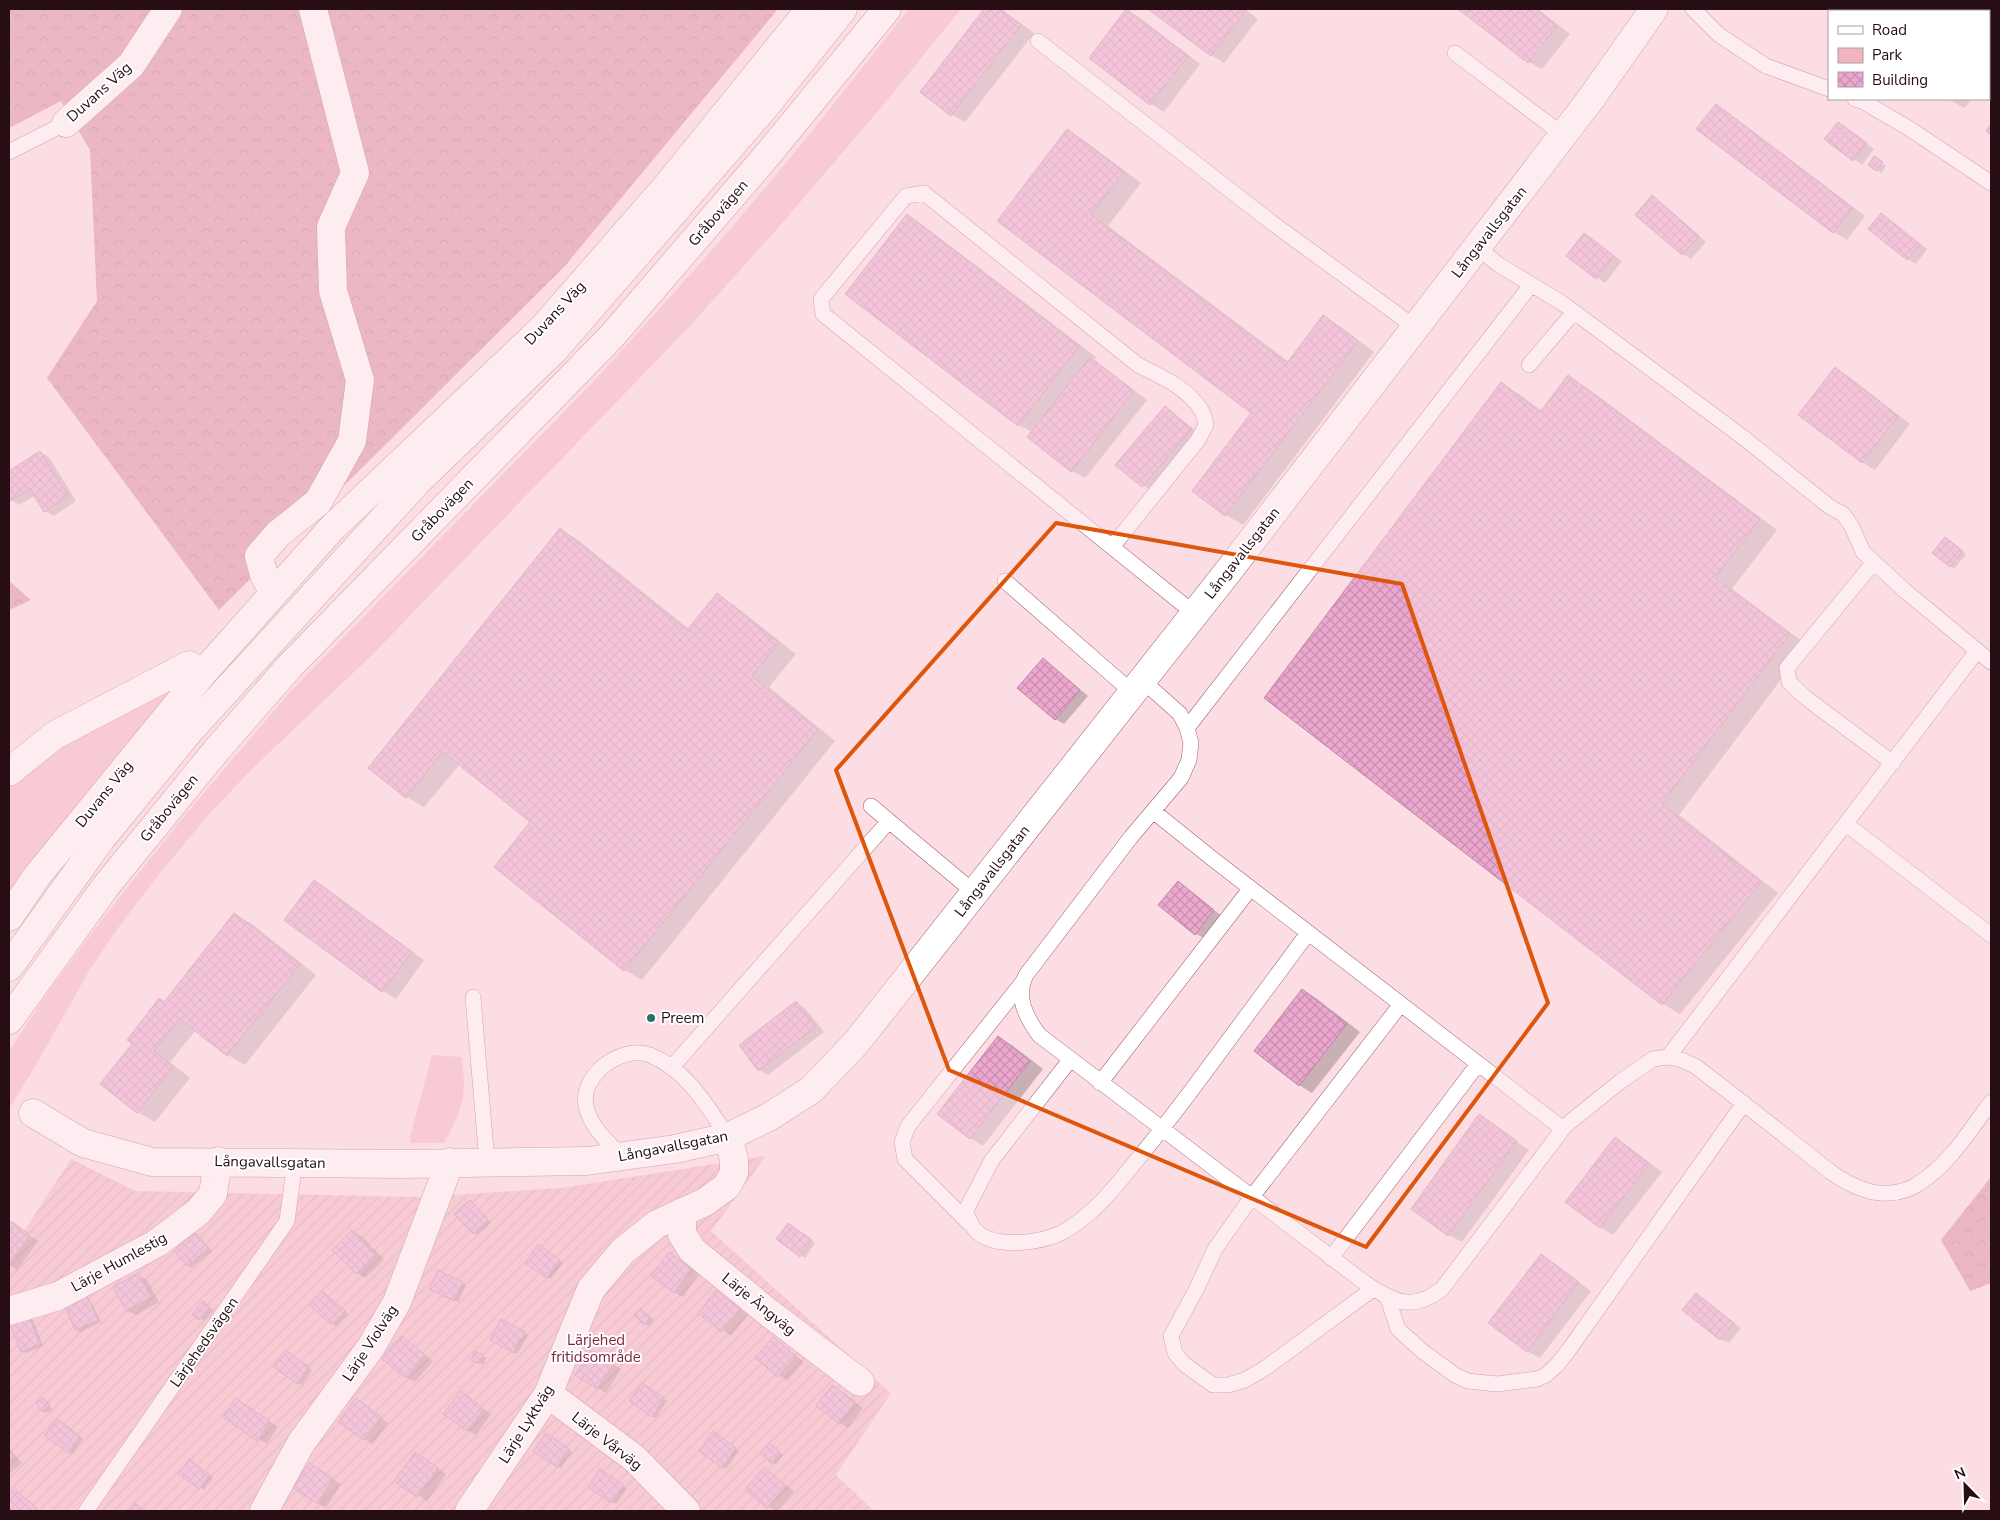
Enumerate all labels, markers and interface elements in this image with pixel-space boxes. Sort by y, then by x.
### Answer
legend [1828,10,1990,100]
text: Road [1872,20,1907,40]
text: Park [1872,45,1902,65]
street label: Duvans Väg [62,58,136,126]
text: Building [1872,70,1928,90]
street label: Gråbovägen [684,176,752,250]
street label: Långavallsgatan [1447,182,1531,282]
street label: Duvans Väg [520,277,590,349]
street label: Gråbovägen [406,474,478,546]
street label: Långavallsgatan [1200,503,1284,603]
street label: Duvans Väg [71,756,137,832]
street label: Gråbovägen [135,770,203,846]
street label: Långavallsgatan [950,821,1034,921]
place label: Preem [661,1008,704,1028]
marker: Preem [645,1012,657,1024]
street label: Långavallsgatan [616,1126,730,1166]
street label: Långavallsgatan [214,1151,326,1173]
street label: Lärje Humlestig [68,1227,170,1297]
street label: Lärje Ängväg [718,1268,800,1340]
street label: Lärjehedsvägen [165,1293,243,1391]
street label: Lärje Violväg [338,1301,402,1385]
park label: Lärjehed fritidsområde [551,1330,641,1367]
street label: Lärje Lyktväg [494,1381,558,1467]
street label: Lärje Vårväg [568,1407,646,1475]
north arrow [1940,1460,1990,1510]
text: N [1952,1463,1969,1484]

